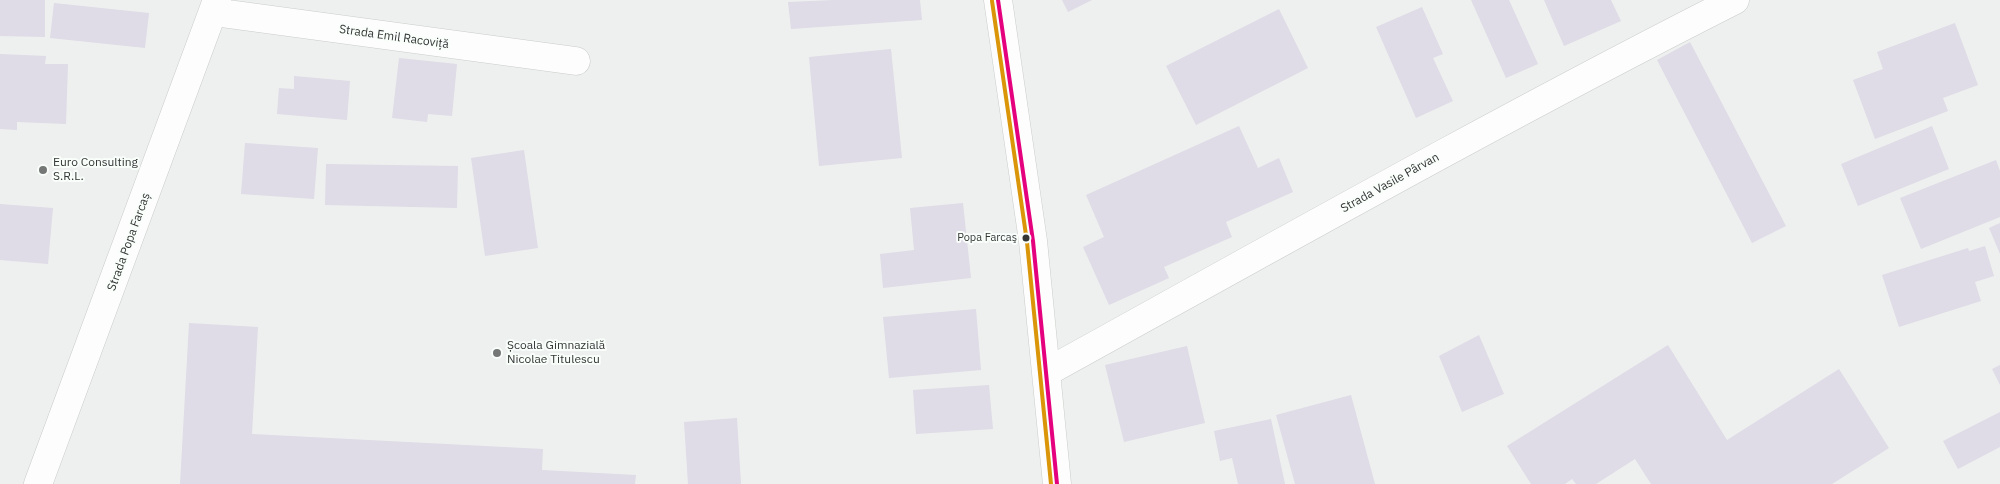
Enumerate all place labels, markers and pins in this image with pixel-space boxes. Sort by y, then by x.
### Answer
place label: Euro Consulting S.R.L. [53,156,138,184]
marker: Euro Consulting S.R.L. [37,164,49,176]
place label: Popa Farcaş [957,231,1017,245]
marker: Popa Farcaş [1021,233,1031,243]
place label: Școala Gimnazială Nicolae Titulescu [507,339,605,367]
marker: Școala Gimnazială Nicolae Titulescu [491,347,503,359]

